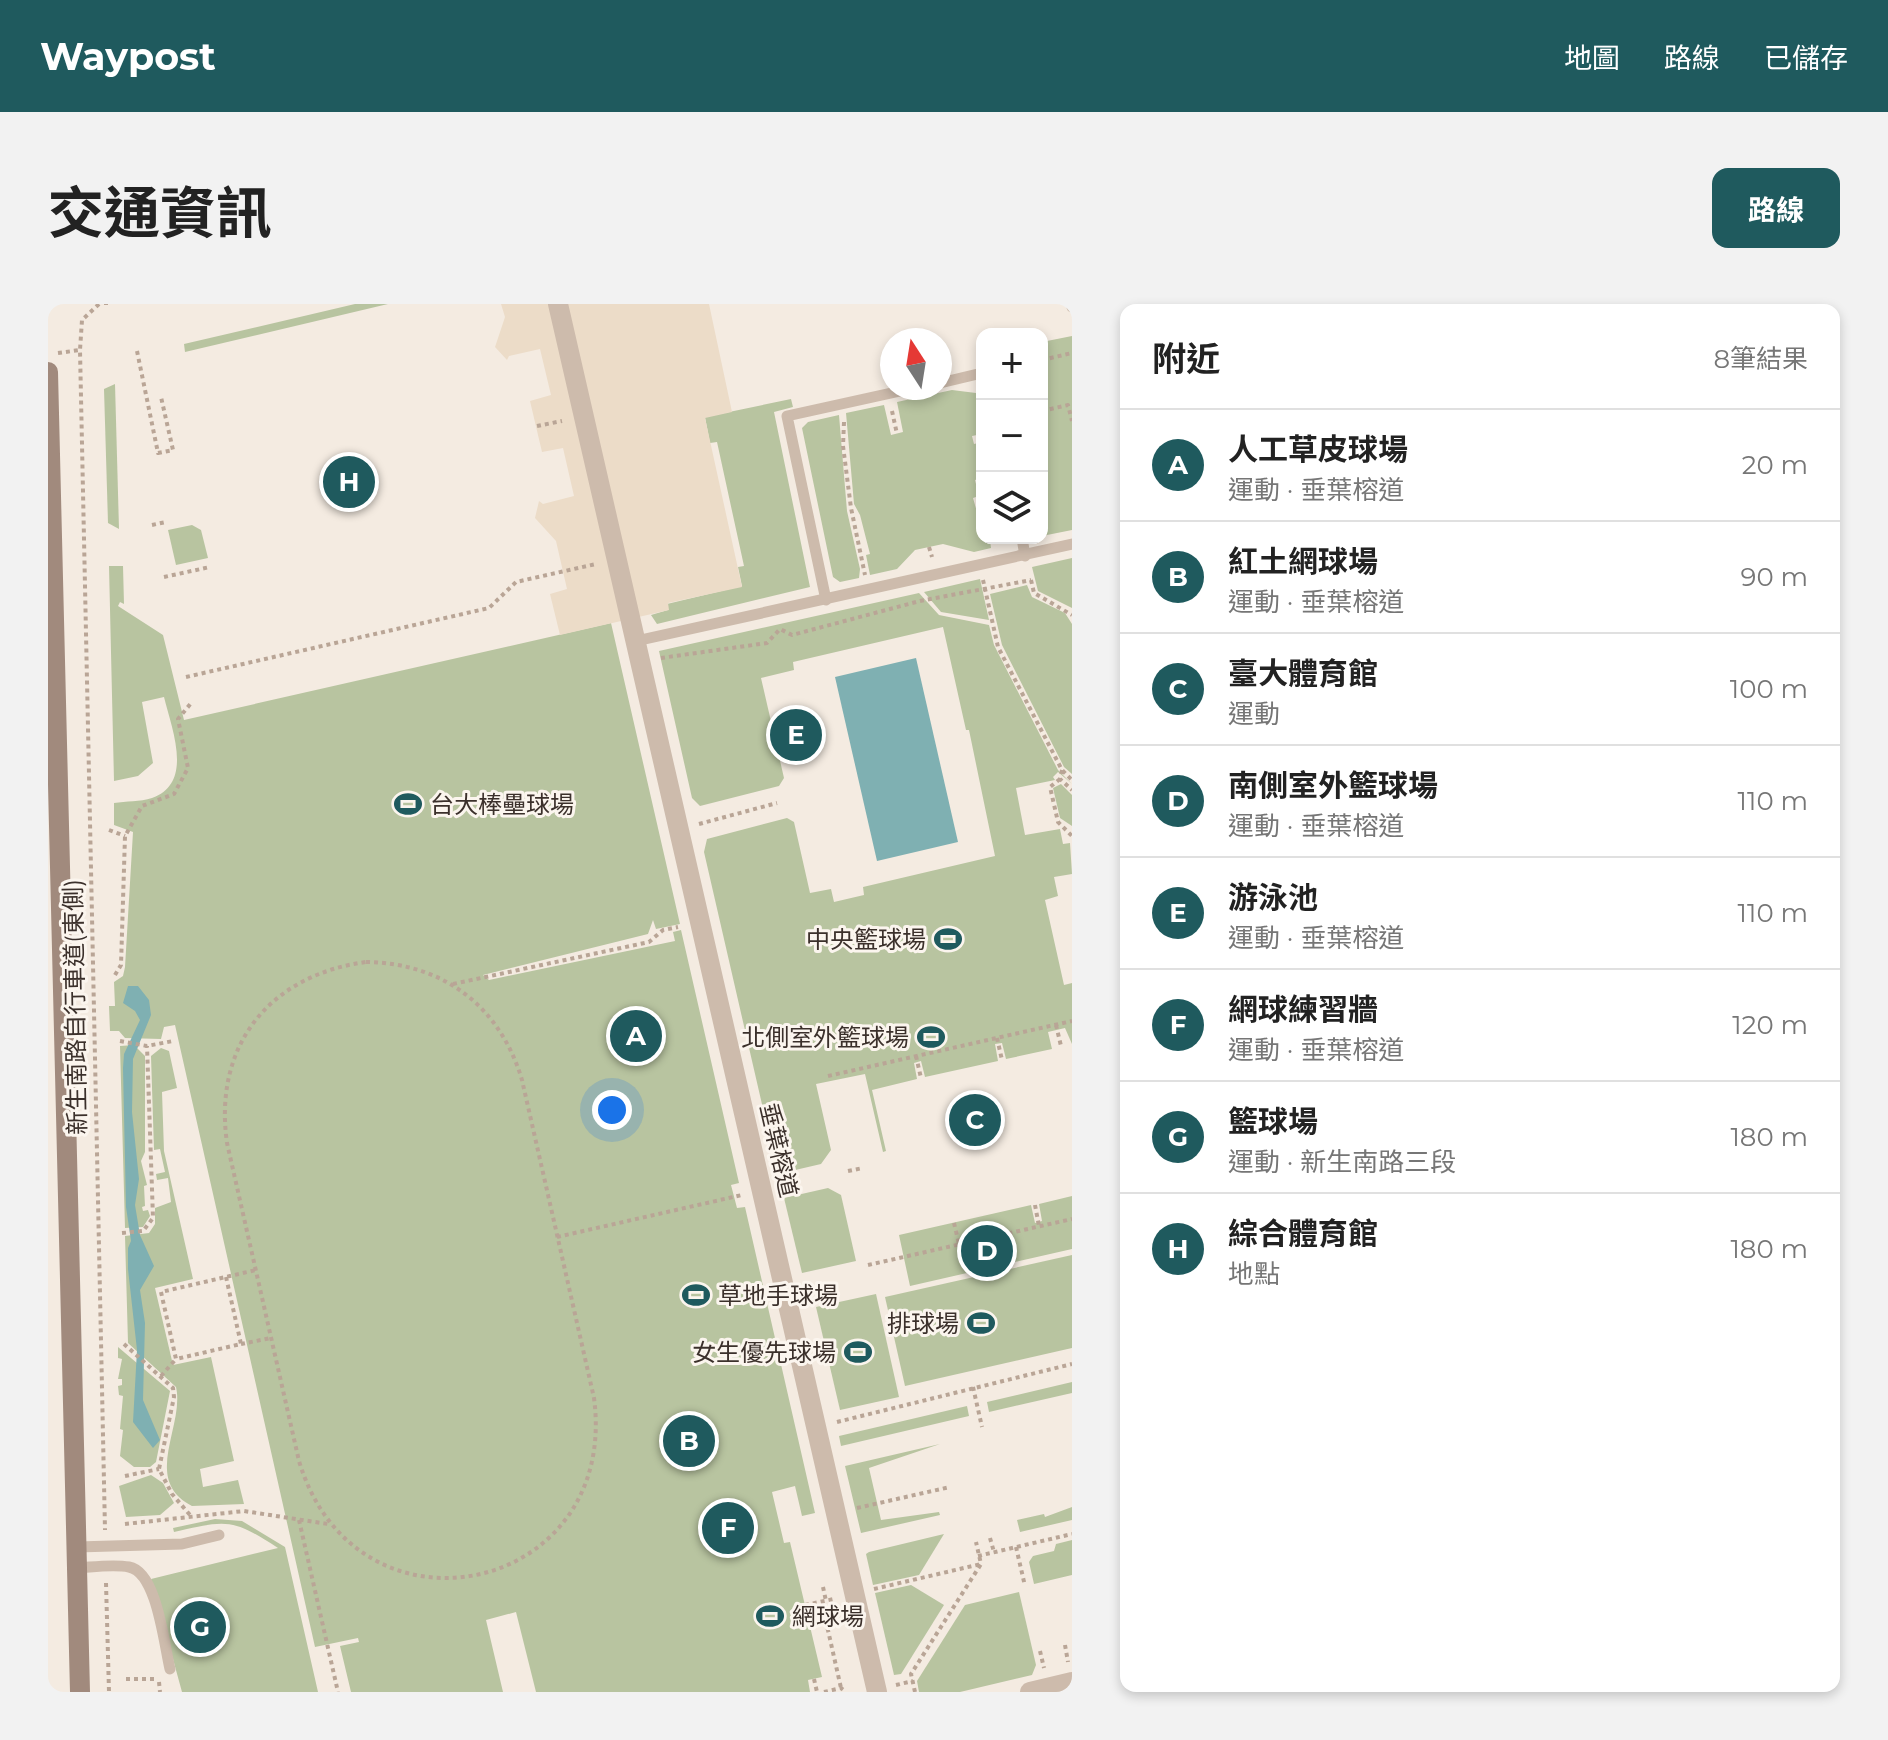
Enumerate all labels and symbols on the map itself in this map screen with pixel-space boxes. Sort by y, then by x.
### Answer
north arrow [880,328,952,400]
pin: H [323,452,375,512]
pin: E [770,705,822,765]
sports icon: 台大棒壘球場 [393,789,423,819]
place label: 台大棒壘球場 [430,790,574,819]
street label: 新生南路自行車道(東側) [58,879,92,1135]
sports icon: 中央籃球場 [933,924,963,954]
place label: 中央籃球場 [806,925,926,954]
pin: A [610,1006,662,1066]
sports icon: 北側室外籃球場 [916,1022,946,1052]
place label: 北側室外籃球場 [741,1023,909,1052]
your location [592,1090,632,1130]
pin: C [949,1090,1001,1150]
street label: 垂葉榕道 [754,1100,804,1200]
pin: D [961,1221,1013,1281]
sports icon: 草地手球場 [681,1280,711,1310]
place label: 草地手球場 [718,1281,838,1310]
sports icon: 排球場 [966,1308,996,1338]
place label: 排球場 [887,1309,959,1338]
sports icon: 女生優先球場 [843,1337,873,1367]
place label: 女生優先球場 [692,1338,836,1367]
pin: B [663,1411,715,1471]
pin: F [702,1498,754,1558]
pin: G [174,1597,226,1657]
sports icon: 網球場 [755,1601,785,1631]
place label: 網球場 [792,1602,864,1631]

